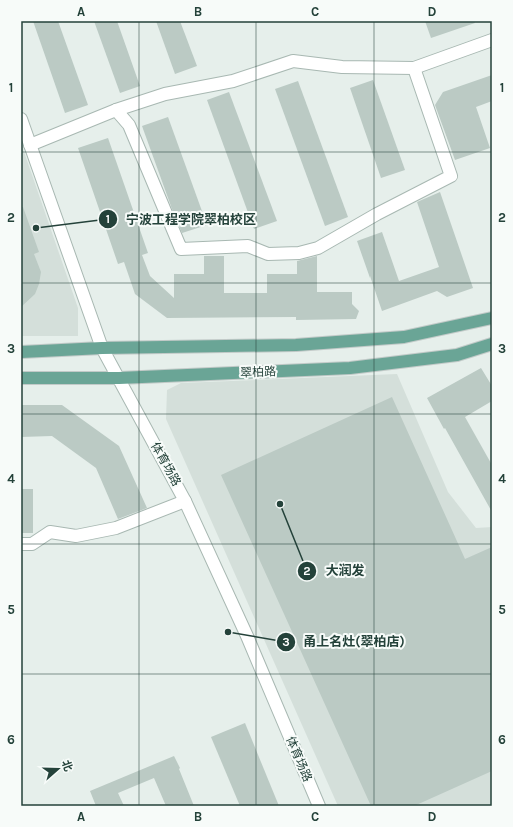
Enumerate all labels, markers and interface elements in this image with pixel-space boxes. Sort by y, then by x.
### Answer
text: A [77,4,85,19]
text: B [194,4,202,19]
text: C [311,4,319,19]
text: D [428,4,437,19]
text: 1 [9,80,13,95]
text: 1 [500,80,504,95]
callout: 宁波工程学院翠柏校区 [98,207,264,232]
text: 2 [7,210,15,225]
text: 2 [498,210,506,225]
text: 1 [106,212,110,226]
text: 宁波工程学院翠柏校区 [126,212,256,227]
text: 3 [7,341,15,356]
text: 3 [498,341,506,356]
street label: 翠柏路 [240,364,276,380]
street label: 体育场路 [148,440,184,488]
text: 4 [7,471,15,486]
text: 4 [498,471,506,486]
callout: 大润发 [297,558,372,583]
text: 大润发 [325,563,365,578]
text: 2 [303,564,311,578]
text: 5 [7,602,15,617]
text: 5 [498,602,506,617]
callout: 甬上名灶(翠柏店) [276,629,413,654]
text: 甬上名灶(翠柏店) [303,634,405,649]
text: 3 [282,635,290,649]
text: 6 [7,732,15,747]
text: 6 [498,732,506,747]
street label: 体育场路 [283,734,315,784]
north arrow [38,749,78,789]
text: 北 [59,758,75,773]
text: A [77,809,85,824]
text: B [194,809,202,824]
text: C [311,809,319,824]
text: D [428,809,437,824]

